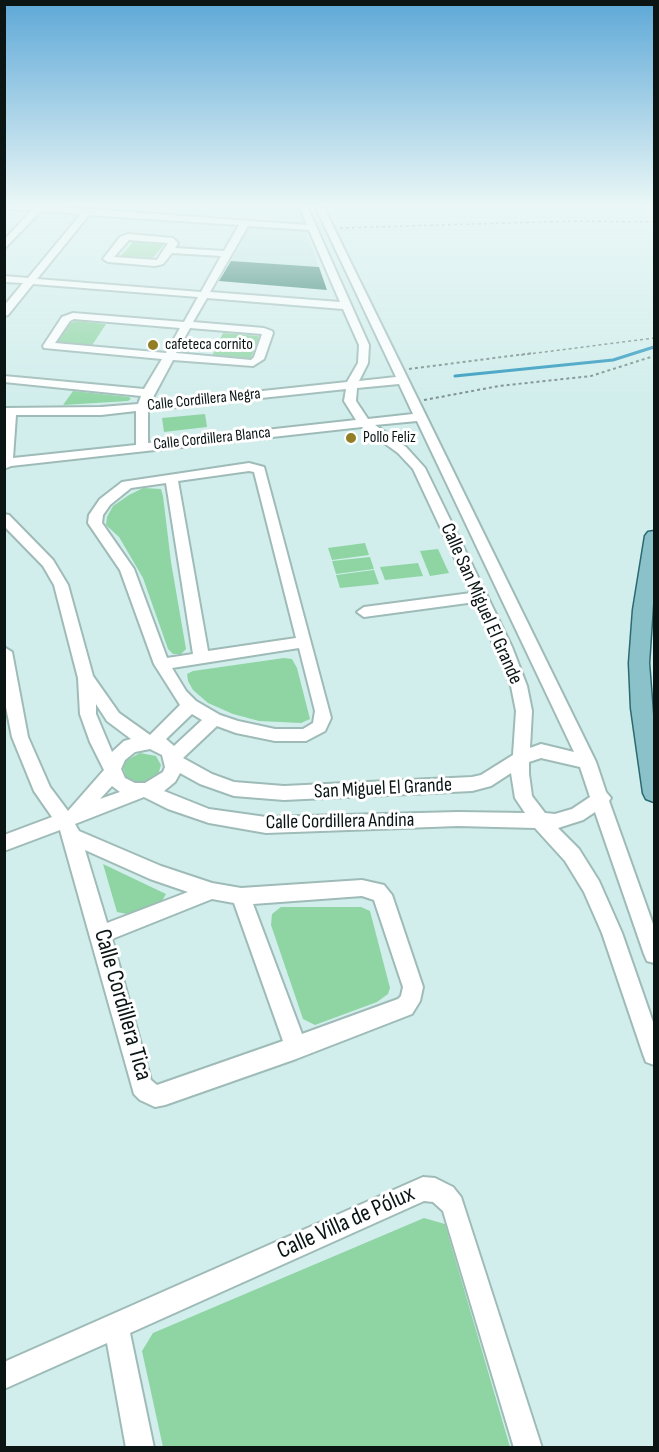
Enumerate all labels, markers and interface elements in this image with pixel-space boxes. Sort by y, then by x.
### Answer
place label: cafeteca cornito [165,335,253,355]
marker: cafeteca cornito [146,338,160,352]
street label: Calle Cordillera Negra [146,385,262,415]
street label: Calle Cordillera Blanca [152,423,272,455]
place label: Pollo Feliz [363,428,416,448]
marker: Pollo Feliz [344,431,358,445]
street label: Calle San Miguel El Grande [435,520,527,688]
street label: San Miguel El Grande [313,773,453,805]
street label: Calle Cordillera Andina [265,809,415,835]
street label: Calle Cordillera Tica [87,926,157,1084]
street label: Calle Villa de Pólux [273,1180,419,1266]

